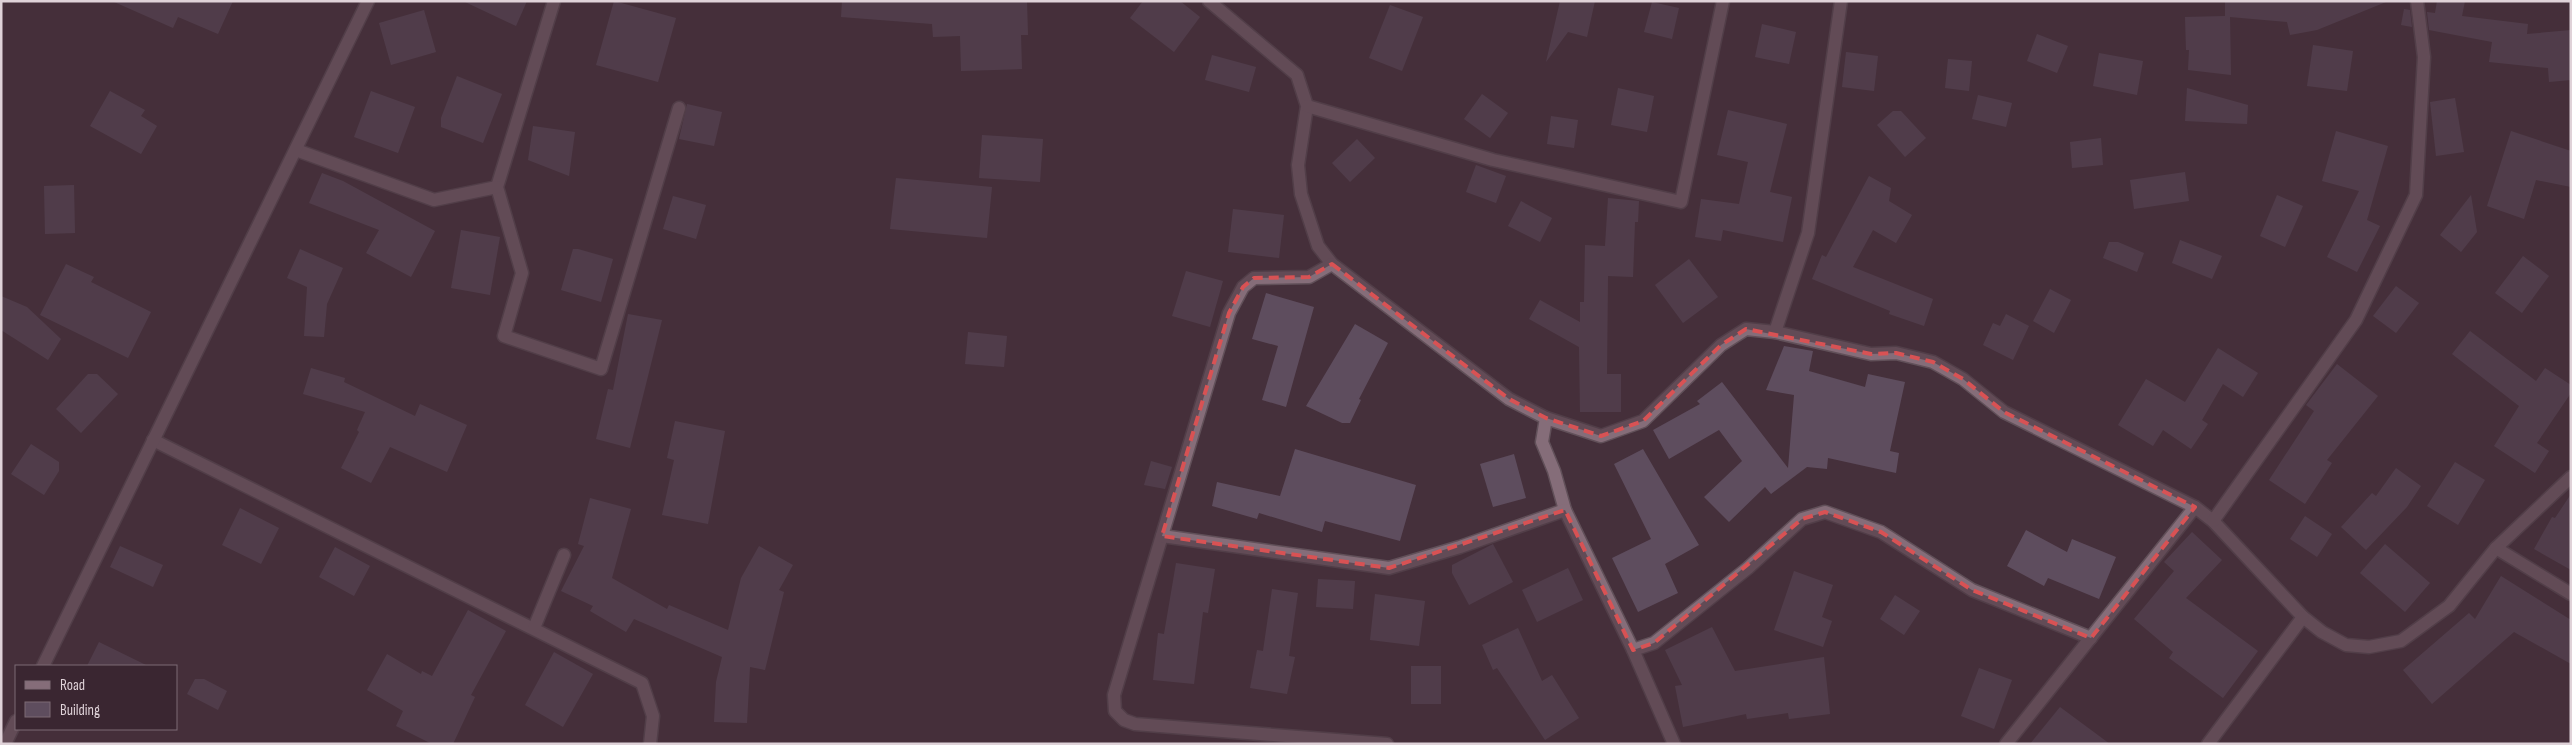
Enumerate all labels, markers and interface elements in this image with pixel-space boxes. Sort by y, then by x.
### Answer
legend [15,665,178,730]
text: Road [60,676,85,695]
text: Building [60,701,100,720]

